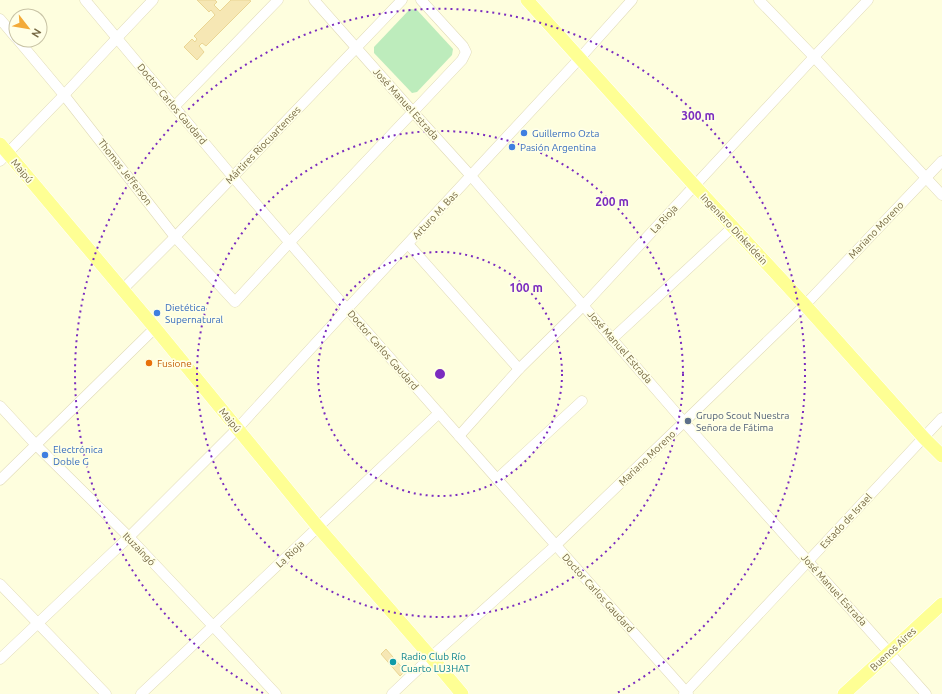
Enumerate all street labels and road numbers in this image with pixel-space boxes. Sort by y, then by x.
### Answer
street label: Doctor Carlos Gaudard [135,62,209,147]
street label: José Manuel Estrada [371,66,441,142]
street label: Mártires Riocuartenses [223,104,303,186]
street label: Thomas Jefferson [96,137,154,207]
street label: Maipú [9,157,35,185]
street label: Arturo M. Bas [410,189,460,241]
street label: Ingeniero Dinkeldein [698,191,770,267]
street label: Mariano Moreno [846,199,906,261]
street label: La Rioja [648,203,680,235]
street label: Doctor Carlos Gaudard [345,308,421,392]
street label: José Manuel Estrada [586,309,654,385]
street label: Maipú [217,406,243,434]
street label: Mariano Moreno [616,428,678,488]
street label: Estado de Israel [818,491,874,551]
street label: Ituzaingó [121,530,158,568]
street label: La Rioja [274,538,306,570]
street label: Doctor Carlos Gaudard [560,552,636,635]
street label: José Manuel Estrada [799,552,869,628]
street label: Buenos Aires [868,625,918,673]

